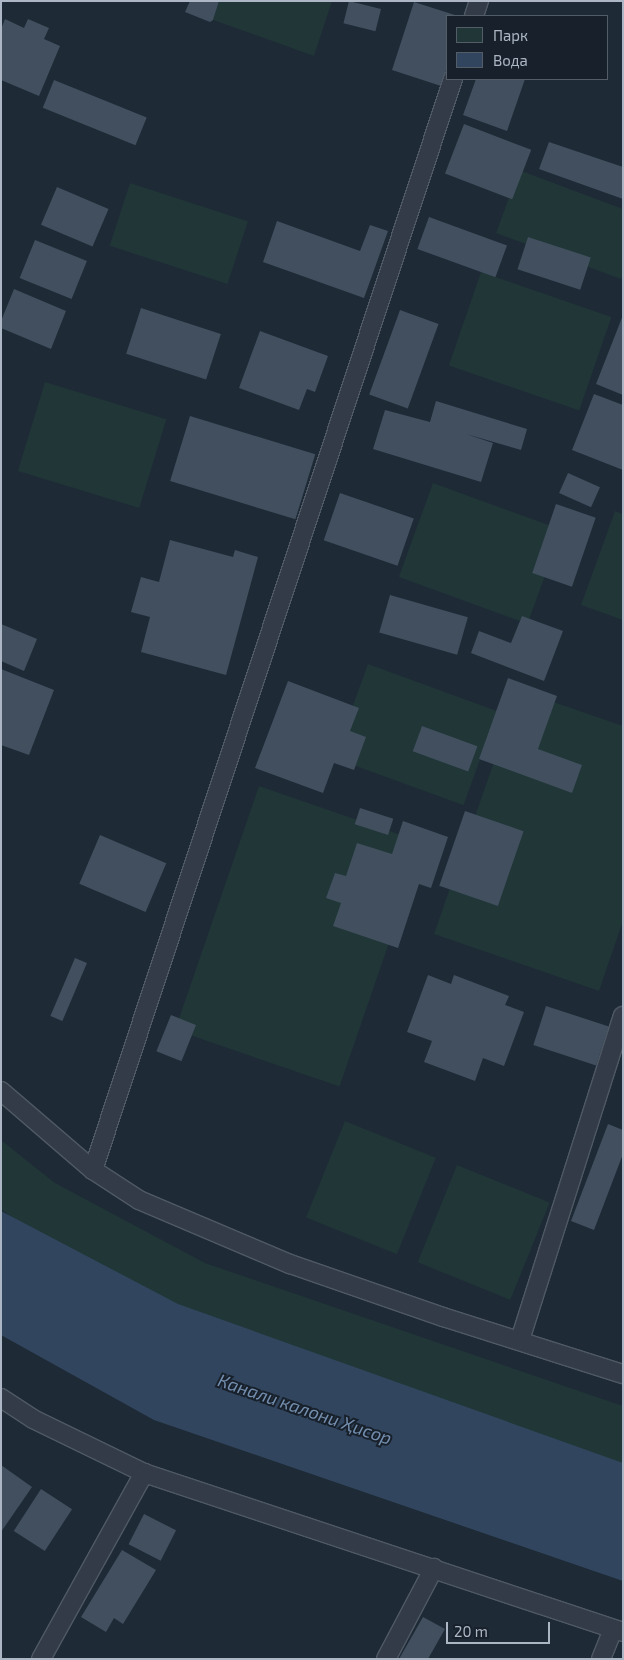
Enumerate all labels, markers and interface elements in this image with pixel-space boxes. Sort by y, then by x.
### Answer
legend [446,15,609,80]
text: Парк [493,26,528,44]
text: Вода [493,51,528,69]
water label: Канали калони Ҳисор [215,1369,395,1449]
scale bar [449,1612,553,1644]
text: 20 m [454,1622,488,1640]

